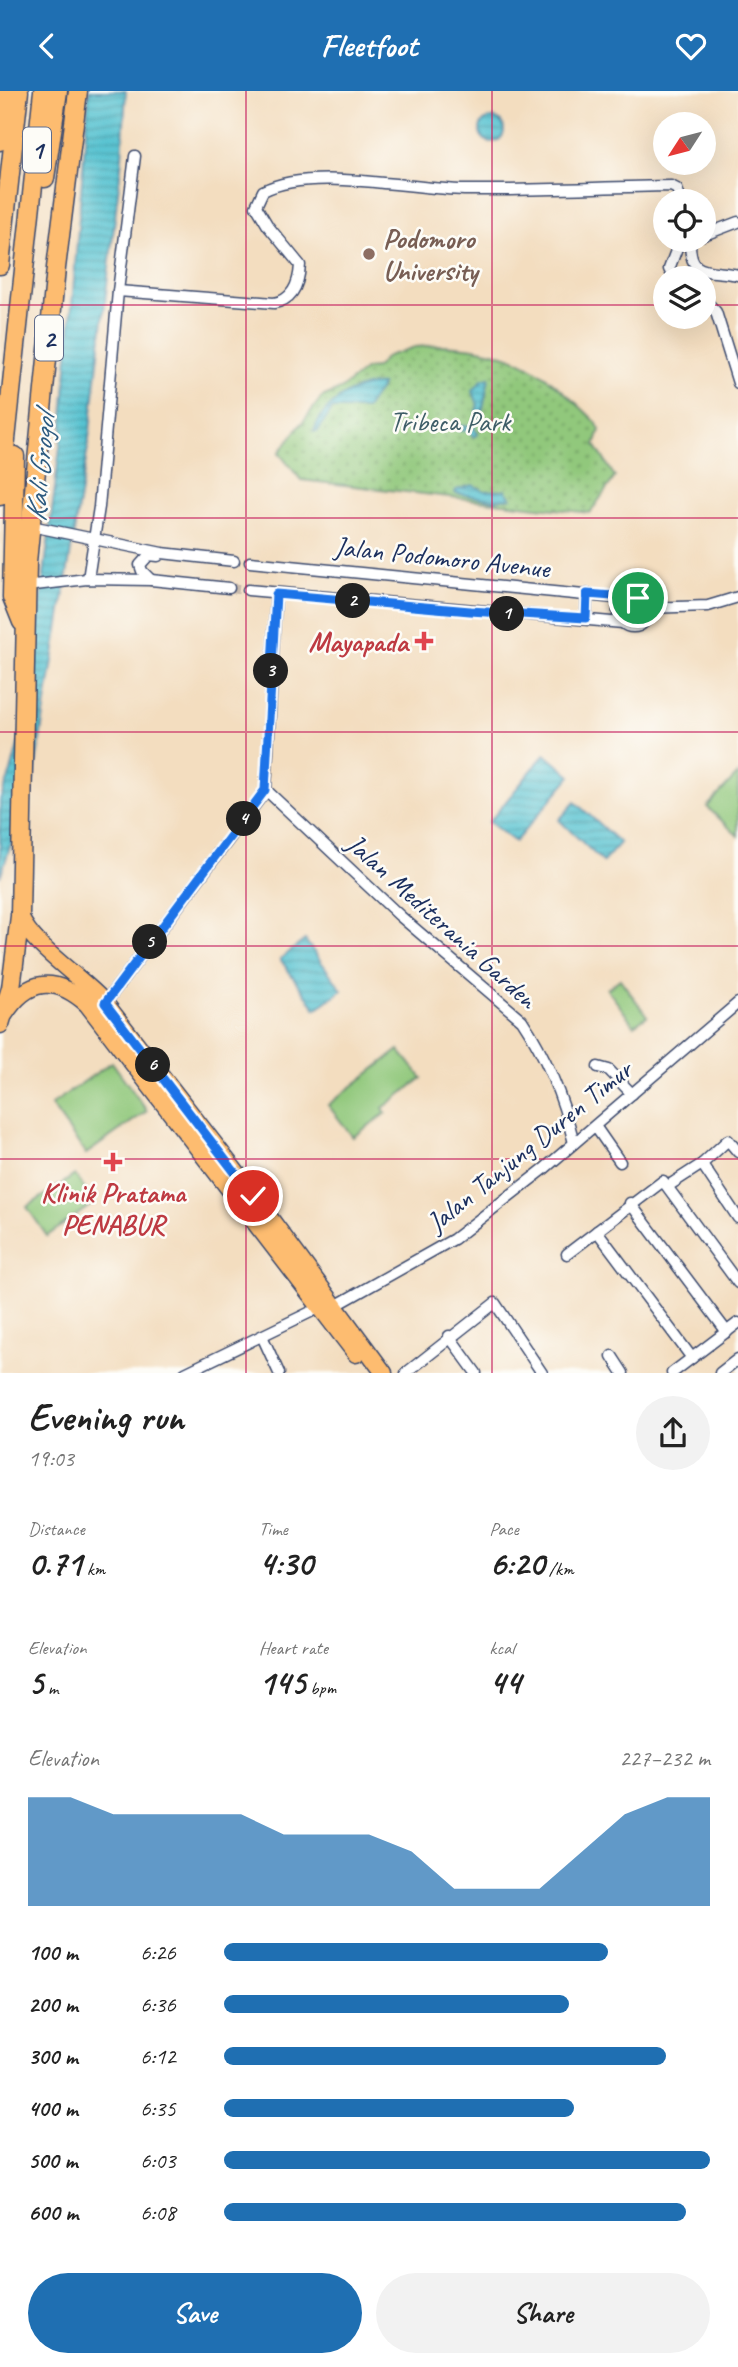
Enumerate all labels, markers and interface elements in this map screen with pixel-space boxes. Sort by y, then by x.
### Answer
text: Fleetfoot [321,25,417,66]
icon: back [28,27,66,65]
icon: heart [672,27,710,65]
north arrow [653,112,716,175]
map controls [653,112,716,329]
road number: 1 [23,127,51,173]
button: locate [653,189,716,252]
place label: Podomoro University [383,221,481,288]
marker: Podomoro University [361,246,377,262]
button: layers [653,266,716,329]
road number: 2 [35,315,63,361]
water label: Kali Grogol [16,403,64,523]
park label: Tribeca Park [390,404,512,439]
street label: Jalan Podomoro Avenue [331,528,553,586]
pin [608,568,668,628]
icon: arrive [619,579,657,617]
pin: 2 [336,583,370,619]
text: 2 [348,588,357,612]
pin: 1 [490,596,524,631]
text: 1 [502,601,511,625]
place label: Mayapada [309,624,411,659]
marker: Mayapada [414,631,434,651]
pin: 3 [254,653,288,689]
text: 3 [266,658,275,682]
pin: 4 [226,801,262,837]
text: 4 [239,806,248,830]
street label: Jalan Mediterania Garden [338,825,546,1017]
pin: 5 [132,925,168,959]
text: 5 [145,929,154,953]
pin: 6 [136,1047,170,1083]
street label: Jalan Tanjung Duren Timur [418,1051,641,1241]
text: 6 [148,1052,157,1076]
marker: Klinik Pratama PENABUR [103,1152,123,1172]
pin [223,1166,283,1226]
place label: Klinik Pratama PENABUR [41,1175,188,1242]
icon: check [234,1177,272,1215]
text: Evening run [28,1394,184,1441]
button: share [636,1396,710,1470]
text: 19:03 [28,1444,74,1473]
text: Distance [28,1517,85,1541]
text: Time [259,1517,288,1541]
text: Pace [489,1517,519,1541]
text: 0.71 [28,1541,82,1586]
text: 4:30 [259,1541,313,1586]
text: 6:20 [489,1541,544,1586]
text: km [82,1557,105,1581]
text: /km [544,1557,574,1581]
text: Elevation [28,1636,86,1660]
text: Heart rate [259,1636,328,1660]
text: kcal [489,1636,514,1660]
text: 5 [28,1660,43,1705]
text: 145 [259,1660,305,1705]
text: 44 [489,1660,521,1705]
text: m [43,1676,58,1700]
text: bpm [305,1676,336,1700]
text: Elevation [28,1744,99,1773]
text: 227–232 m [619,1744,710,1773]
text: 100 m [28,1938,78,1967]
text: 6:26 [140,1938,176,1967]
text: 200 m [28,1990,78,2019]
text: 6:36 [140,1990,176,2019]
text: 300 m [28,2042,78,2071]
text: 6:12 [140,2042,176,2071]
text: 400 m [28,2094,78,2123]
text: 6:35 [140,2094,176,2123]
text: 500 m [28,2146,77,2175]
text: 6:03 [140,2146,176,2175]
text: 600 m [28,2198,78,2227]
text: 6:08 [140,2198,176,2227]
button: Save [28,2273,362,2353]
button: Share [376,2273,710,2353]

